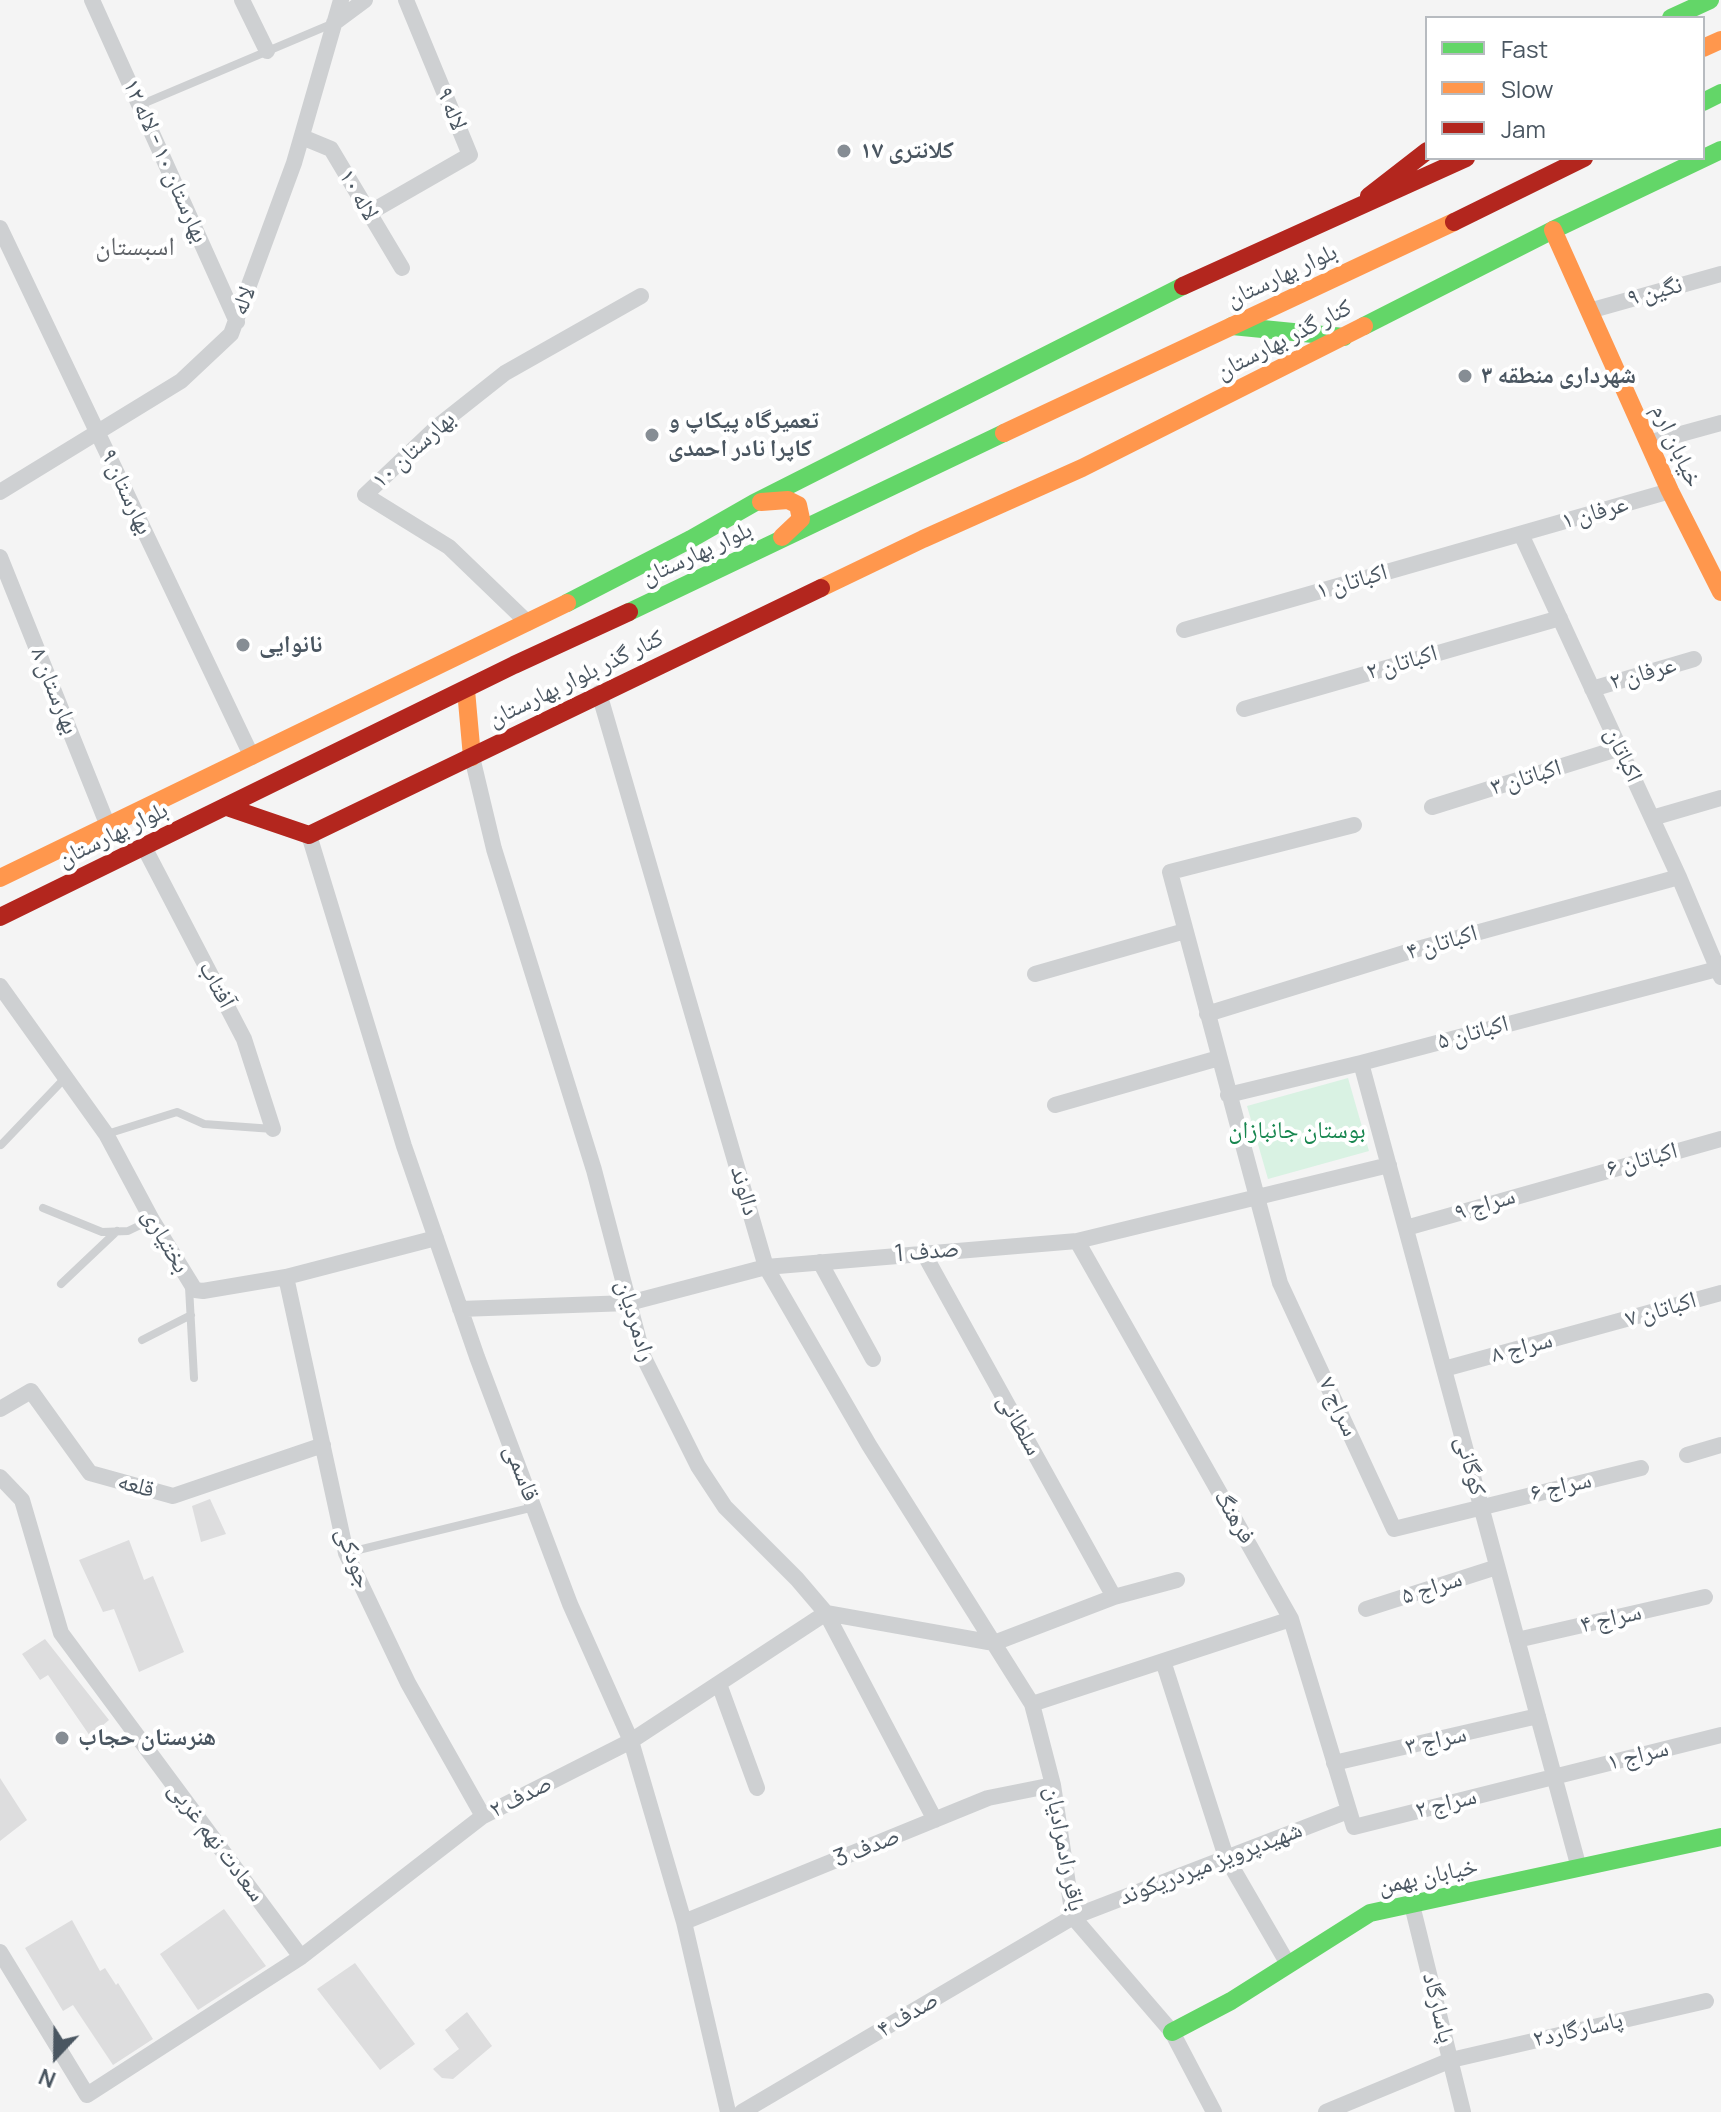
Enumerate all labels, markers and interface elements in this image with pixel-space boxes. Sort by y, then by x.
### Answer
legend [1425,16,1705,160]
text: Fast [1501,32,1548,65]
text: Slow [1501,72,1554,105]
street label: بهارستان ۱۰ - لاله ۱۲ [116,75,214,247]
street label: لاله ۹ [429,83,473,135]
text: Jam [1501,112,1546,145]
place label: کلانتری ۱۷ [860,137,954,165]
marker: کلانتری ۱۷ [835,142,853,160]
street label: لاله ۱۰ [332,164,384,226]
district label: اسبستان [95,232,175,264]
street label: بلوار بهارستان [1222,238,1342,314]
street label: نگین ۹ [1624,271,1686,313]
street label: لاله [225,283,263,319]
street label: کنار گذر بهارستان [1211,294,1357,386]
place label: شهرداری منطقه ۳ [1481,362,1636,390]
marker: شهرداری منطقه ۳ [1456,367,1474,385]
street label: خیابان ارم [1644,400,1708,492]
street label: بهارستان ۱۰ [366,405,462,495]
place label: تعمیرگاه پیکاپ و کاپرا نادر احمدی [668,407,819,463]
marker: تعمیرگاه پیکاپ و کاپرا نادر احمدی [643,426,661,444]
street label: بهارستان ۹ [94,445,158,539]
street label: عرفان ۱ [1559,490,1631,536]
street label: بلوار بهارستان [637,516,757,592]
street label: اکباتان ۱ [1313,558,1391,606]
street label: کنار گذر بلوار بهارستان [484,624,668,734]
place label: نانوایی [259,631,322,659]
marker: نانوایی [234,636,252,654]
street label: اکباتان ۲ [1363,639,1441,687]
street label: بهارستان ۸ [24,643,84,739]
street label: عرفان ۲ [1607,651,1679,697]
street label: اکباتان [1598,723,1648,787]
street label: اکباتان ۳ [1487,754,1565,802]
street label: بلوار بهارستان [53,796,173,874]
street label: اکباتان ۴ [1403,919,1481,967]
street label: آفتاب [192,957,240,1013]
street label: اکباتان ۵ [1434,1010,1512,1056]
park label: بوستان جانبازان [1228,1117,1366,1145]
street label: اکباتان ۶ [1603,1137,1681,1183]
street label: دالوند [723,1163,765,1219]
street label: سراج ۹ [1451,1182,1519,1228]
street label: بختیاری [135,1203,195,1279]
street label: صدف 1 [893,1235,961,1269]
street label: رادمردیان [609,1277,661,1365]
street label: اکباتان ۷ [1622,1286,1700,1334]
street label: سراج ۸ [1488,1326,1556,1370]
street label: سراج ۷ [1312,1373,1364,1441]
street label: سلطانی [990,1389,1048,1461]
street label: کوگانی [1448,1433,1492,1499]
street label: قاسمی [497,1441,545,1505]
street label: سراج ۶ [1528,1466,1594,1508]
street label: قلعه [114,1467,158,1505]
street label: فرهنگ [1207,1485,1261,1549]
street label: جودکی [329,1524,377,1592]
street label: سراج ۵ [1398,1565,1466,1611]
street label: سراج ۴ [1578,1598,1644,1640]
street label: سراج ۳ [1403,1720,1469,1762]
place label: هنرستان حجاب [78,1724,216,1752]
marker: هنرستان حجاب [53,1729,71,1747]
street label: سراج ۱ [1604,1735,1672,1777]
street label: صدف ۲ [485,1769,557,1825]
street label: سعادت نهم غربی [161,1776,271,1908]
street label: سراج ۲ [1412,1783,1480,1825]
street label: باقر رادمرادیان [1038,1784,1090,1914]
street label: شهیدپرویز میردریکوند [1115,1816,1307,1912]
street label: صدف 3 [830,1822,904,1874]
street label: خیابان بهمن [1376,1852,1480,1902]
street label: پاسارگاد [1415,1970,1461,2046]
street label: صدف ۴ [872,1986,944,2044]
street label: پاسارگارد۲ [1530,2006,1626,2054]
north arrow [16,2016,96,2096]
text: N [34,2061,60,2095]

